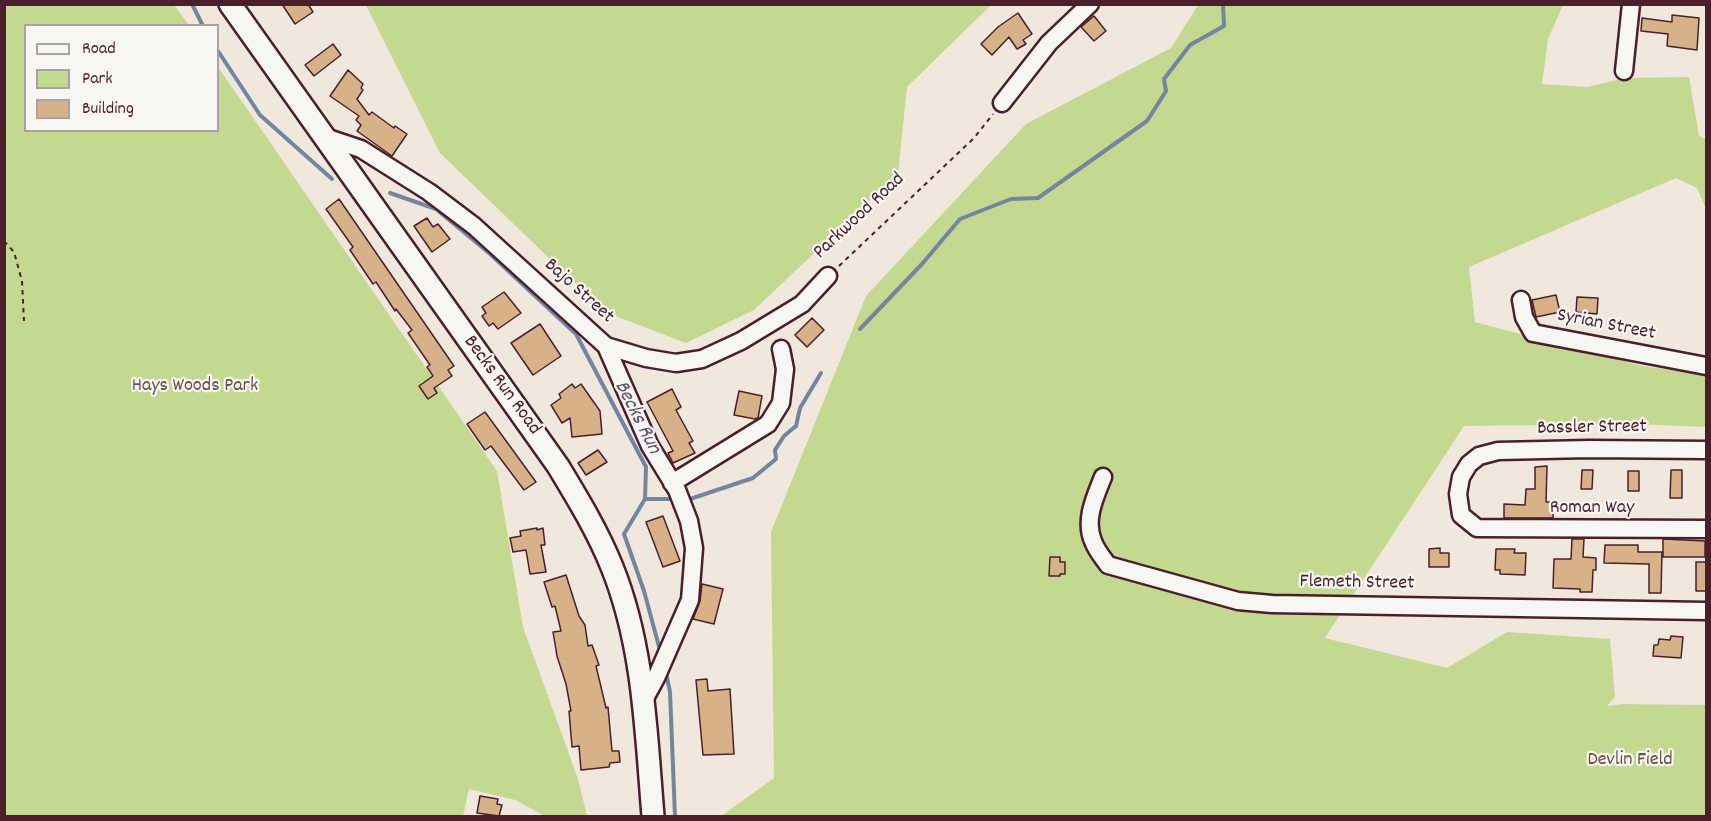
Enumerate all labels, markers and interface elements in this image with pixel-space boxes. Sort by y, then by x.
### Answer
legend [24,24,219,132]
text: Road [82,37,116,62]
text: Park [82,67,113,92]
text: Building [82,97,134,122]
street label: Parkwood Road [809,169,911,265]
street label: Bajo Street [538,254,618,330]
street label: Syrian Street [1555,305,1657,347]
street label: Becks Run Road [457,332,545,440]
park label: Hays Woods Park [132,375,258,399]
water label: Becks Run [607,377,665,459]
street label: Bassler Street [1537,416,1647,442]
street label: Roman Way [1550,497,1634,521]
street label: Flemeth Street [1299,571,1415,597]
park label: Devlin Field [1587,749,1673,773]

